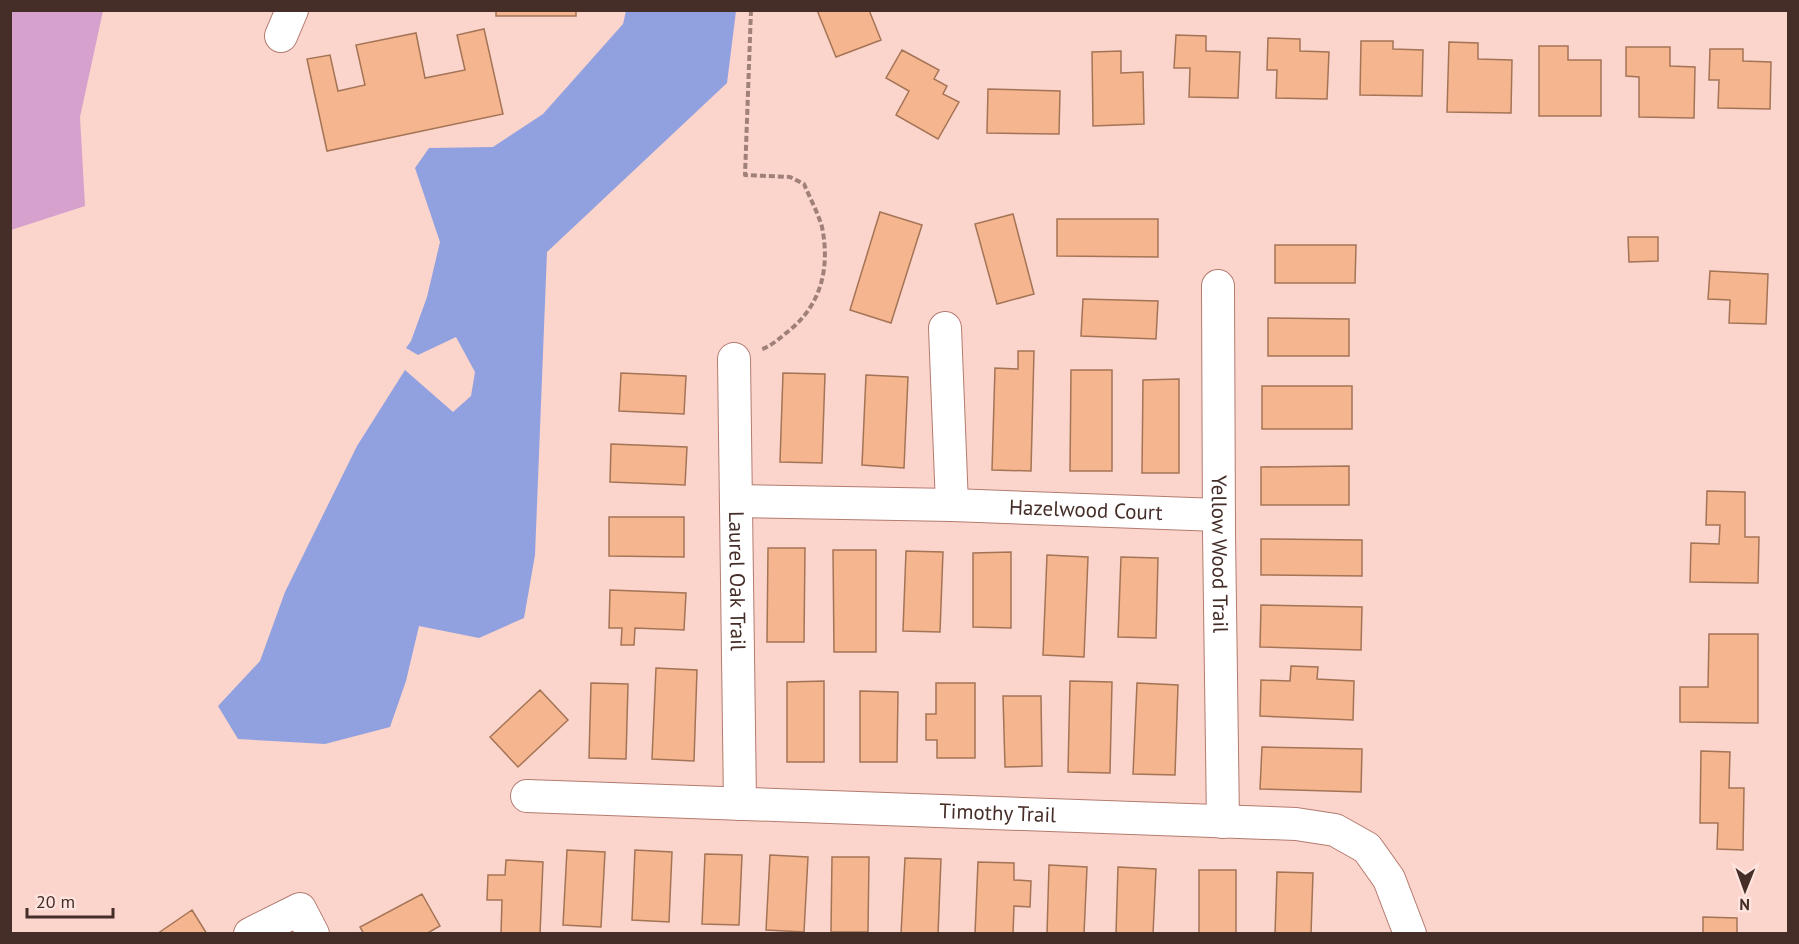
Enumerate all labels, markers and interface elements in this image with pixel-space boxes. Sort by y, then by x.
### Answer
street label: Yellow Wood Trail [1206,475,1234,633]
street label: Hazelwood Court [1009,493,1163,526]
street label: Laurel Oak Trail [723,511,752,651]
street label: Timothy Trail [939,797,1057,828]
north arrow [1715,860,1775,920]
scale bar [27,881,112,919]
text: 20 m [36,890,75,913]
text: N [1739,895,1750,915]

